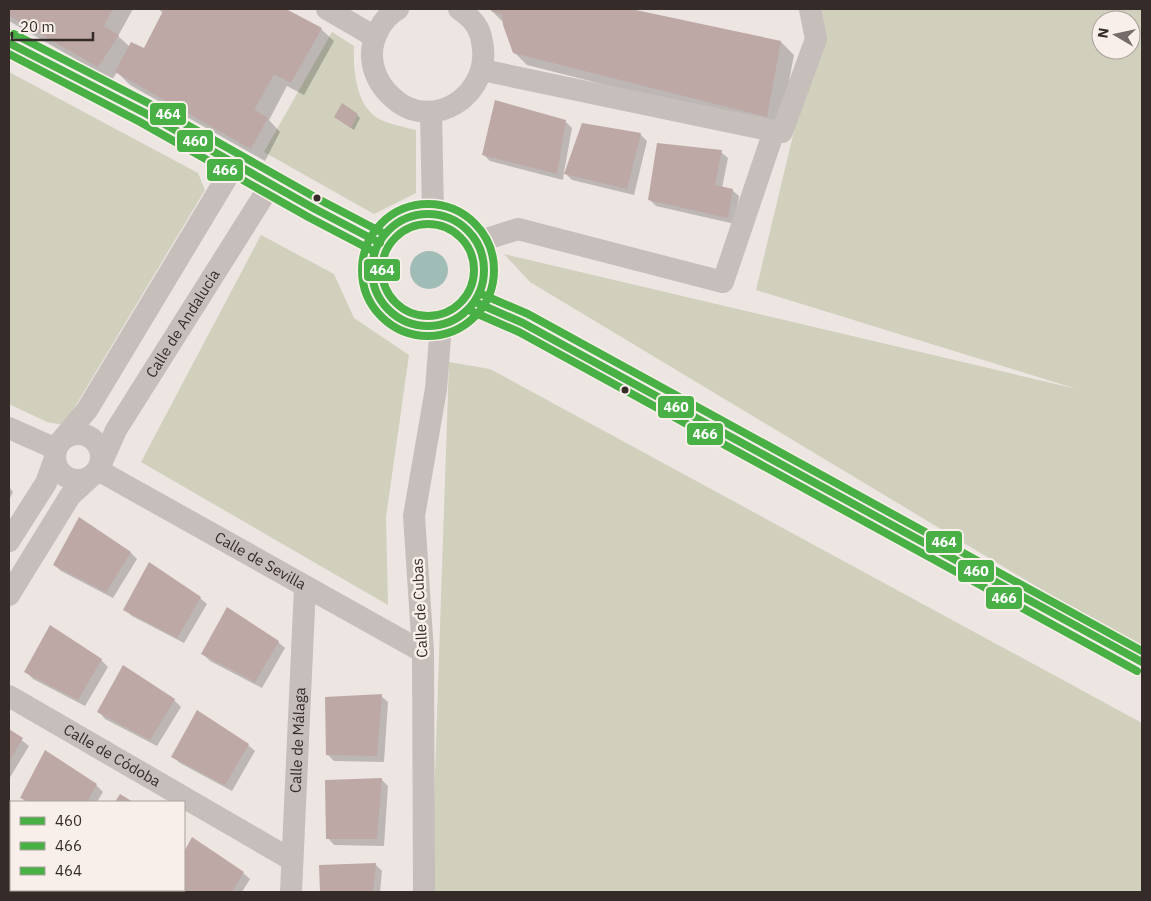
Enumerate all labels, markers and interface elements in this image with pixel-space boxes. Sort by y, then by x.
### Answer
scale bar [12,10,94,42]
north arrow [1091,10,1141,60]
text: 20 m [20,17,55,36]
text: N [1093,27,1113,39]
line badge: 464 [149,102,187,126]
text: 464 [155,105,181,123]
line badge: 460 [176,129,214,153]
text: 460 [182,132,208,150]
line badge: 466 [206,158,244,182]
text: 466 [212,161,238,179]
unlabelled marker [312,193,322,203]
line badge: 464 [363,258,401,282]
text: 464 [369,261,395,279]
street label: Calle de Andalucía [141,266,224,381]
unlabelled marker [620,385,630,395]
line badge: 460 [657,395,695,419]
text: 460 [663,398,689,416]
line badge: 466 [686,422,724,446]
text: 466 [692,425,718,443]
street label: Calle de Sevilla [211,527,310,594]
line badge: 464 [925,530,963,554]
text: 464 [931,533,957,551]
street label: Calle de Cubas [407,558,432,658]
line badge: 460 [957,559,995,583]
text: 460 [963,562,989,580]
line badge: 466 [985,586,1023,610]
text: 466 [991,589,1017,607]
street label: Calle de Málaga [286,687,309,794]
street label: Calle de Códoba [60,720,164,791]
legend [10,801,185,891]
text: 460 [55,811,82,830]
text: 466 [55,836,82,855]
text: 464 [55,861,82,880]

